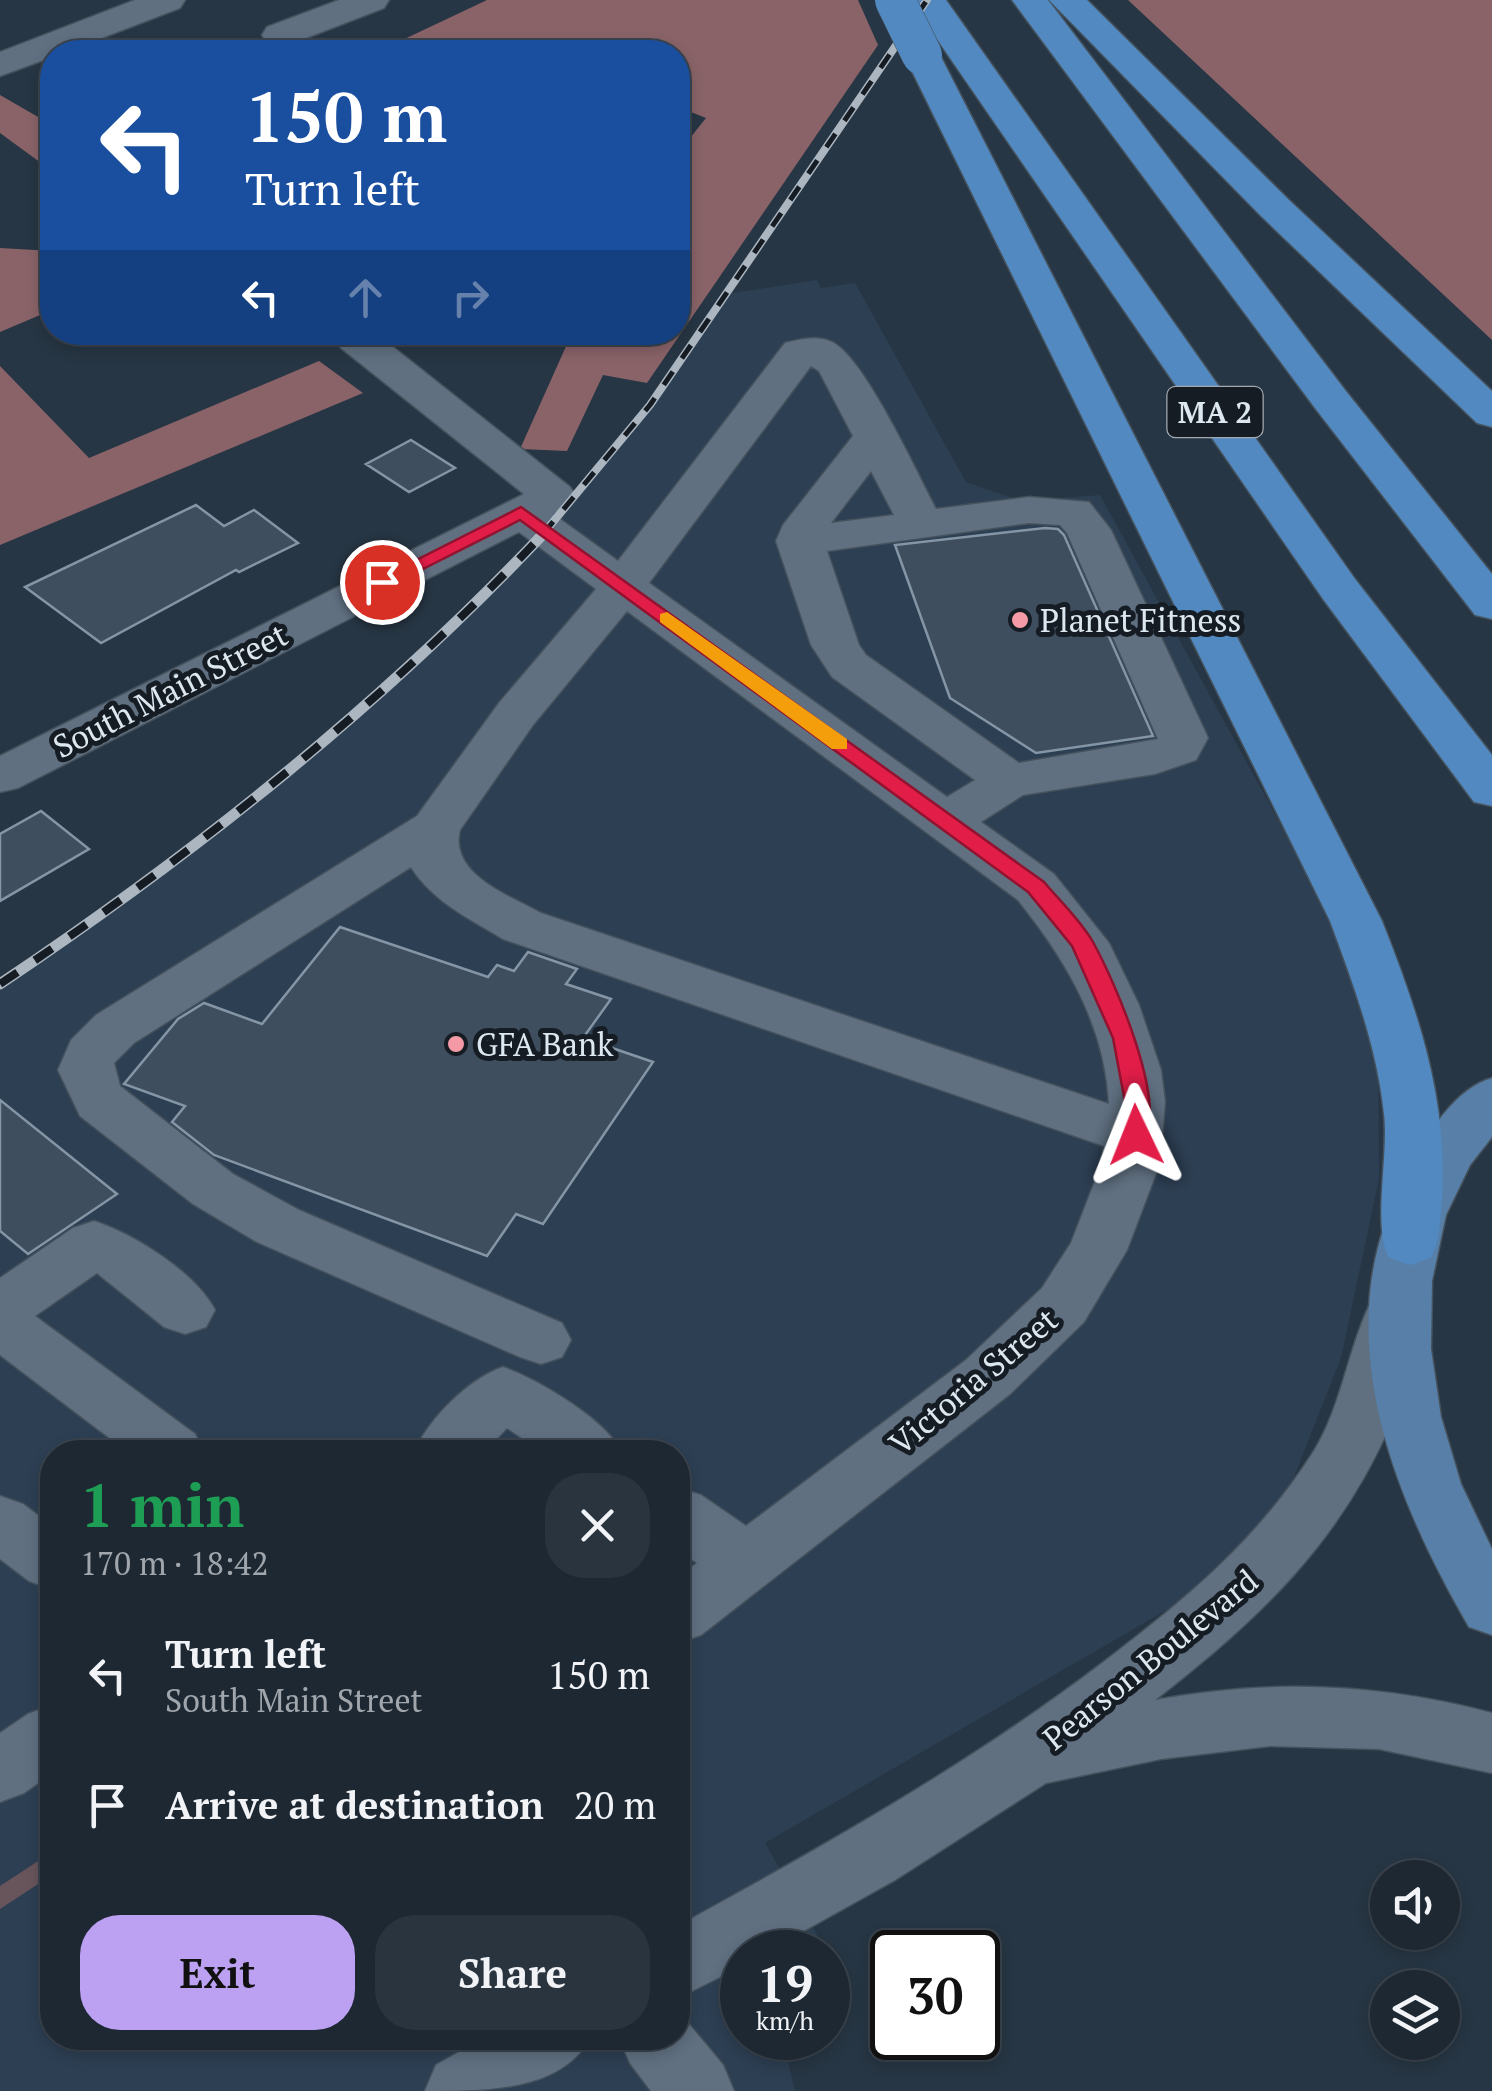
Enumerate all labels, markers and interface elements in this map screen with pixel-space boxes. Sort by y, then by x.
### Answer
text: 150 m [245,69,447,162]
icon: left [80,80,210,210]
text: Turn left [245,158,420,218]
icon: left [233,270,288,325]
icon: ahead [338,270,393,325]
icon: right [443,270,498,325]
road number: MA 2 [1168,387,1262,437]
pin [340,540,425,625]
icon: arrive [355,555,410,610]
place label: Planet Fitness [1040,599,1241,641]
marker: Planet Fitness [1009,609,1031,631]
street label: South Main Street [46,613,294,767]
place label: GFA Bank [476,1023,614,1065]
marker: GFA Bank [445,1033,467,1055]
position arrow [1084,1083,1188,1187]
street label: Victoria Street [880,1298,1066,1464]
text: 1 min [80,1465,244,1544]
button: close [545,1473,650,1578]
text: 170 m · 18:42 [80,1542,268,1584]
street label: Pearson Boulevard [1034,1559,1266,1758]
text: Turn left [165,1629,326,1679]
icon: left [80,1648,135,1703]
text: 150 m [547,1650,650,1700]
text: South Main Street [165,1679,422,1721]
icon: arrive [80,1778,135,1833]
text: Arrive at destination [165,1780,544,1830]
text: 20 m [574,1780,656,1830]
map controls [1370,1860,1460,2060]
button: sound [1370,1860,1460,1950]
button: Exit [80,1915,355,2030]
button: Share [375,1915,650,2030]
speed limit sign: 30 [870,1930,1000,2060]
text: 19 [757,1950,813,2016]
button: layers [1370,1970,1460,2060]
text: km/h [756,2004,814,2037]

